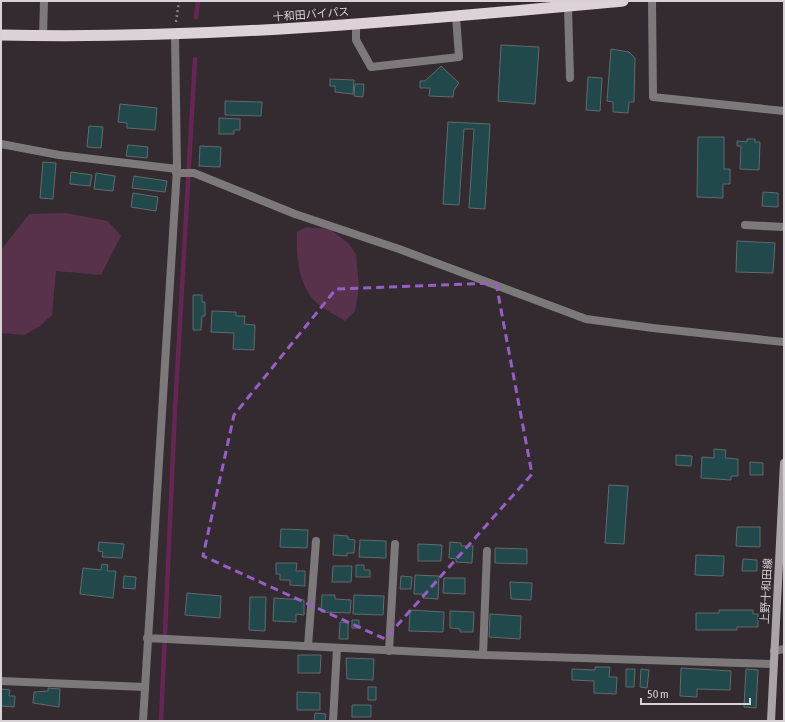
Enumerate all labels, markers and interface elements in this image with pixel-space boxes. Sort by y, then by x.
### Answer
street label: 十和田バイパス [272,5,350,23]
street label: 上野十和田線 [758,558,774,624]
scale bar [641,680,750,706]
text: 50 m [647,687,669,701]

